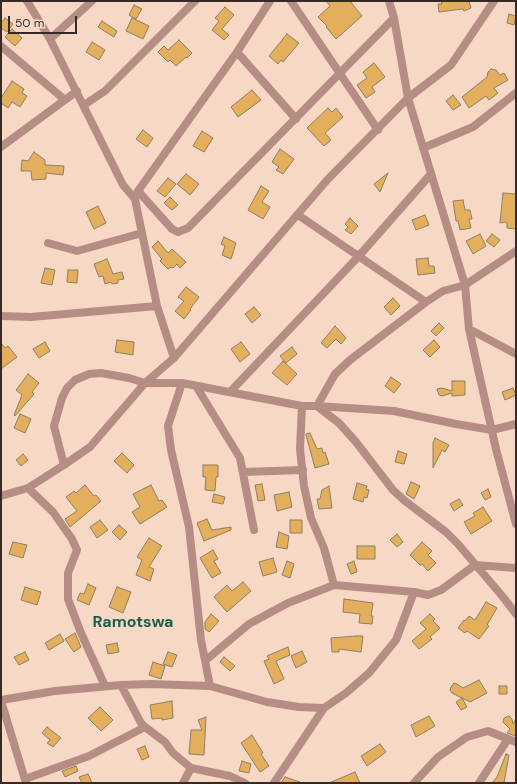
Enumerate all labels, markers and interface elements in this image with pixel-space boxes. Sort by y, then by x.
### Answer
scale bar [10,8,79,34]
text: 50 m [15,15,44,31]
district label: Ramotswa [93,613,173,633]

